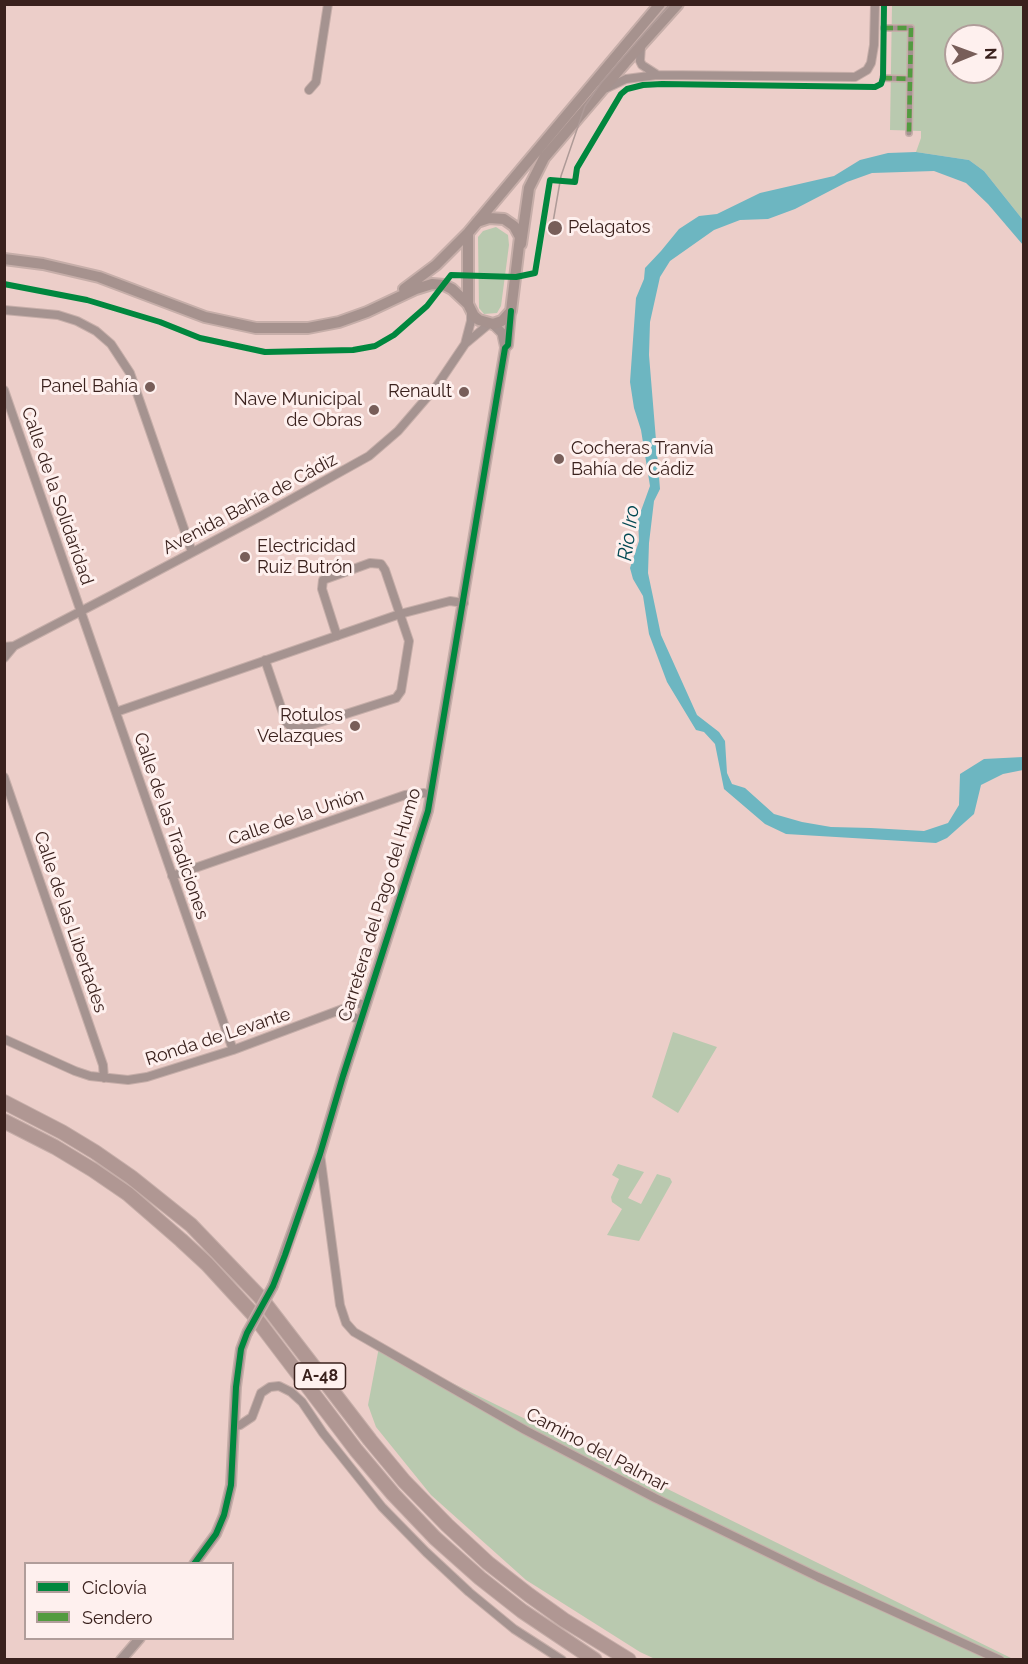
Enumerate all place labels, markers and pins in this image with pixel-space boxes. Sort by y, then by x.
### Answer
place label: Pelagatos [568,217,650,239]
marker: Pelagatos [546,219,564,237]
place label: Panel Bahía [41,376,138,398]
marker: Panel Bahía [143,380,157,394]
place label: Renault [388,381,452,403]
marker: Renault [457,385,471,399]
place label: Nave Municipal de Obras [234,389,362,432]
marker: Nave Municipal de Obras [367,403,381,417]
place label: Cocheras Tranvía Bahía de Cádiz [571,438,713,480]
marker: Cocheras Tranvía Bahía de Cádiz [552,452,566,466]
place label: Electricidad Ruiz Butrón [257,536,356,578]
marker: Electricidad Ruiz Butrón [238,550,252,564]
place label: Rotulos Velazques [257,705,343,748]
marker: Rotulos Velazques [348,719,362,733]

